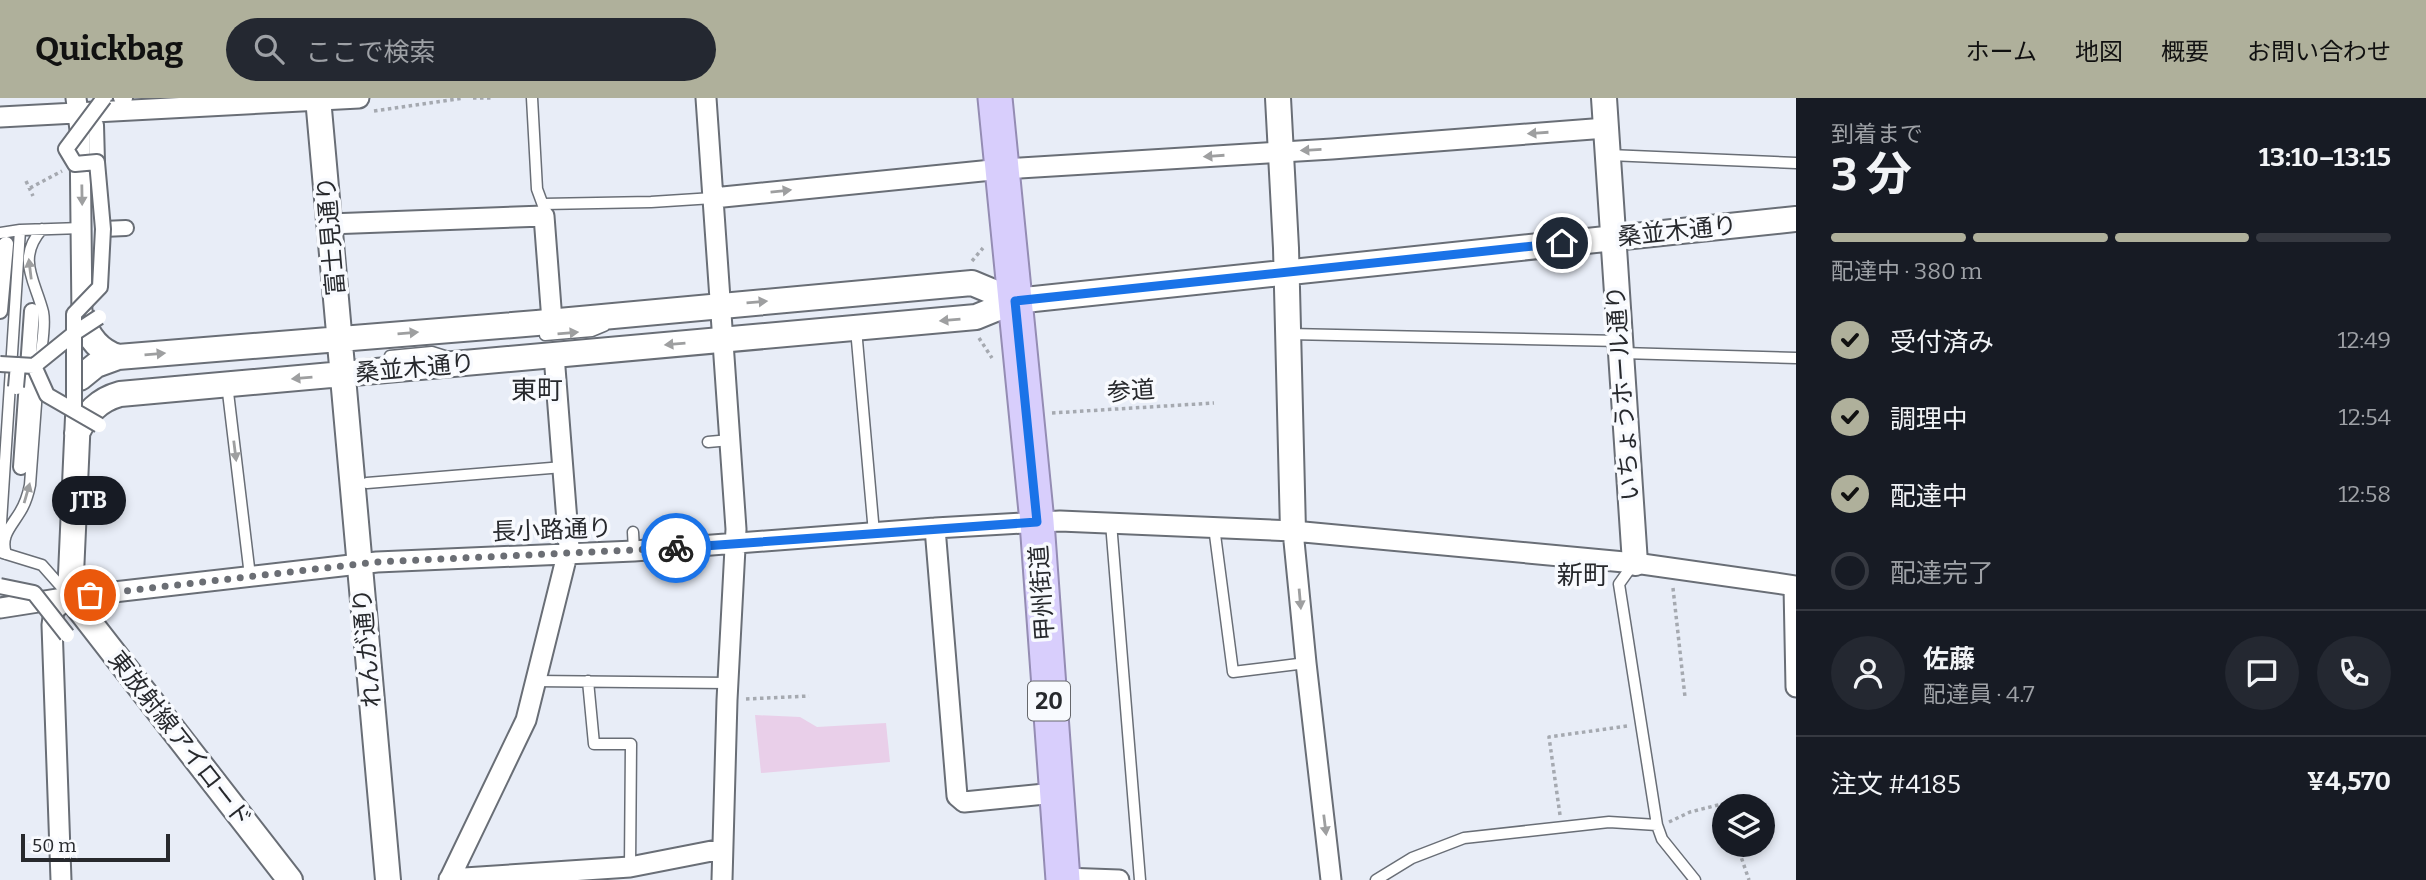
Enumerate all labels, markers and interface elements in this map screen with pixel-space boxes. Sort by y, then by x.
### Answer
search box [226,18,716,81]
text: Quickbag [35,29,184,69]
icon: search [250,30,288,68]
text: ここで検索 [306,37,436,68]
text: ホーム [1966,38,2037,66]
text: 地図 [2075,38,2123,66]
text: 概要 [2161,38,2209,66]
text: お問い合わせ [2247,38,2391,66]
text: 到着まで [1831,120,1923,148]
one-way arrow [1527,128,1549,139]
text: 13:10–13:15 [2259,142,2391,173]
one-way arrow [1300,145,1322,156]
text: 3 分 [1831,147,1912,202]
one-way arrow [1203,151,1225,162]
street label: 富士見通り [312,175,350,297]
one-way arrow [76,185,87,207]
one-way arrow [770,185,792,196]
street label: 桑並木通り [1616,211,1738,251]
pin [1532,213,1592,273]
icon: home [1543,224,1581,262]
text: 配達中 · 380 m [1831,257,1982,285]
one-way arrow [25,258,36,280]
street label: いちょうホール通り [1602,284,1644,502]
one-way arrow [746,296,768,307]
one-way arrow [939,314,961,325]
icon: check [1831,321,1869,359]
text: 12:49 [2337,326,2391,354]
one-way arrow [397,327,419,338]
one-way arrow [557,327,579,338]
text: 受付済み [1890,327,1994,358]
one-way arrow [663,339,685,350]
one-way arrow [144,348,166,359]
street label: 桑並木通り [354,349,476,387]
one-way arrow [290,373,312,384]
district label: 東町 [511,375,563,406]
street label: 参道 [1106,375,1156,407]
icon: check [1831,398,1869,436]
text: 12:54 [2339,403,2391,431]
text: 調理中 [1890,404,1968,435]
one-way arrow [230,441,241,463]
icon: check [1831,475,1869,513]
callout: JTB [53,476,127,525]
text: 12:58 [2338,480,2391,508]
text: 配達中 [1890,481,1968,512]
one-way arrow [22,482,33,504]
text: JTB [71,486,107,514]
courier [641,513,711,583]
street label: 長小路通り [492,514,612,546]
icon: bike [657,529,695,567]
street label: 甲州街道 [1025,544,1059,642]
text: 配達完了 [1890,558,1994,589]
district label: 新町 [1557,560,1609,591]
pin [60,565,120,625]
icon: bag [71,576,109,614]
street label: れんが通り [348,587,386,709]
one-way arrow [1295,588,1306,610]
button: person [1831,636,1905,710]
button: chat [2225,636,2299,710]
button: phone [2317,636,2391,710]
text: 佐藤 [1923,644,1975,675]
street label: 東放射線アイロード [103,646,257,832]
text: 配達員 · 4.7 [1923,680,2035,708]
road number: 20 [1028,681,1070,720]
text: ¥4,570 [2307,766,2391,797]
text: 注文 #4185 [1831,769,1961,800]
map controls [1712,794,1775,857]
button: layers [1712,794,1775,857]
one-way arrow [1319,814,1330,836]
scale bar [21,831,170,863]
text: 50 m [32,834,76,857]

